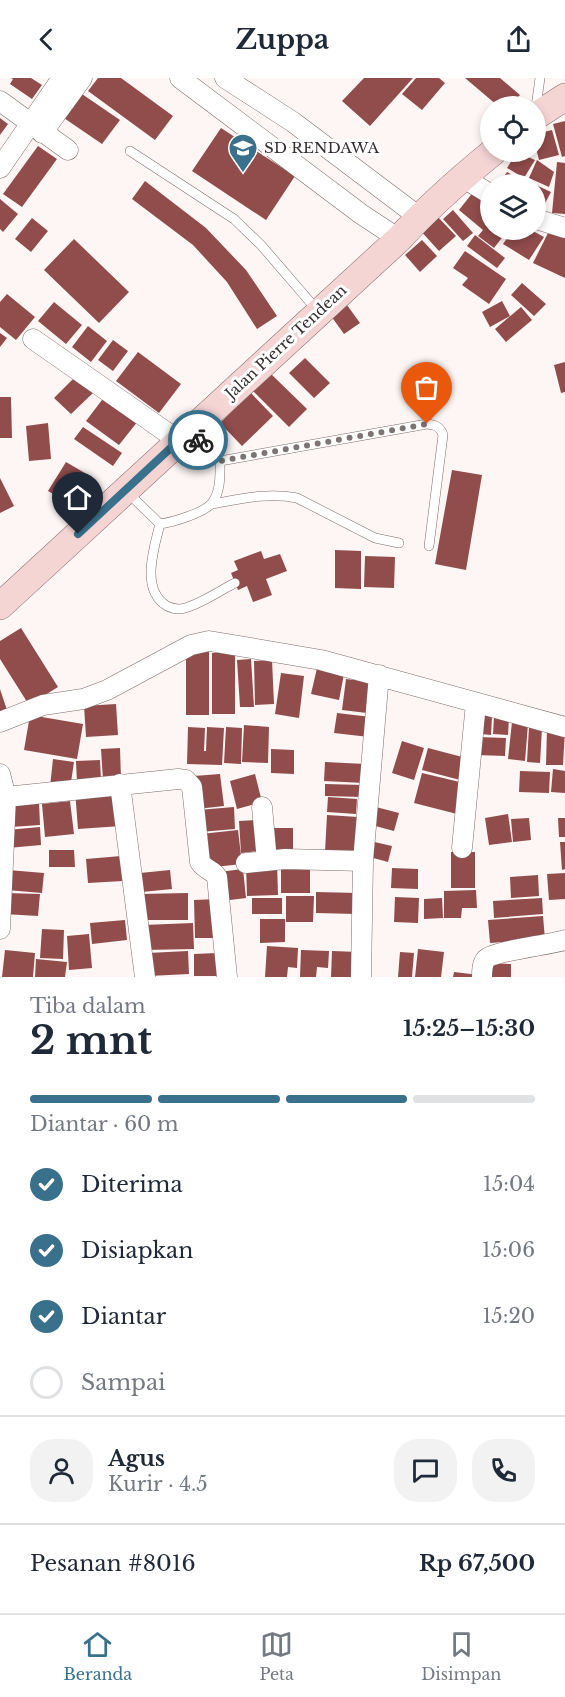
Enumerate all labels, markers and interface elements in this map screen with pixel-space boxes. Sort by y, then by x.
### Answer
icon: back [30,23,63,56]
text: Zuppa [236,23,329,56]
icon: share [502,23,535,56]
map controls [480,96,546,240]
button: locate [480,96,546,162]
school or university icon: SD RENDAWA [227,132,259,174]
place label: SD RENDAWA [264,138,379,157]
button: layers [480,174,546,240]
street label: Jalan Pierre Tendean [220,281,350,404]
pin [401,362,452,424]
icon: bag [410,371,443,404]
courier [168,410,228,470]
icon: bike [182,424,215,457]
pin [52,472,103,534]
icon: home [61,481,94,514]
text: Tiba dalam [30,994,146,1018]
text: 15:25–15:30 [403,1015,535,1042]
text: 2 mnt [30,1016,152,1065]
text: Diantar · 60 m [30,1112,179,1136]
icon: check [30,1168,63,1201]
text: Diterima [81,1171,183,1198]
text: 15:04 [483,1172,535,1196]
icon: check [30,1234,63,1267]
text: Disiapkan [81,1237,193,1264]
text: 15:06 [482,1238,535,1262]
icon: check [30,1300,63,1333]
text: Diantar [81,1303,166,1330]
text: 15:20 [482,1304,535,1328]
text: Sampai [81,1369,166,1396]
button: person [30,1439,93,1502]
button: chat [394,1439,457,1502]
button: phone [472,1439,535,1502]
text: Agus [108,1445,165,1472]
text: Kurir · 4.5 [108,1472,208,1496]
text: Pesanan #8016 [30,1550,196,1577]
text: Rp 67,500 [419,1550,535,1577]
tab: Beranda [64,1628,132,1684]
tab: Peta [259,1628,294,1684]
tab: Disimpan [421,1628,501,1684]

